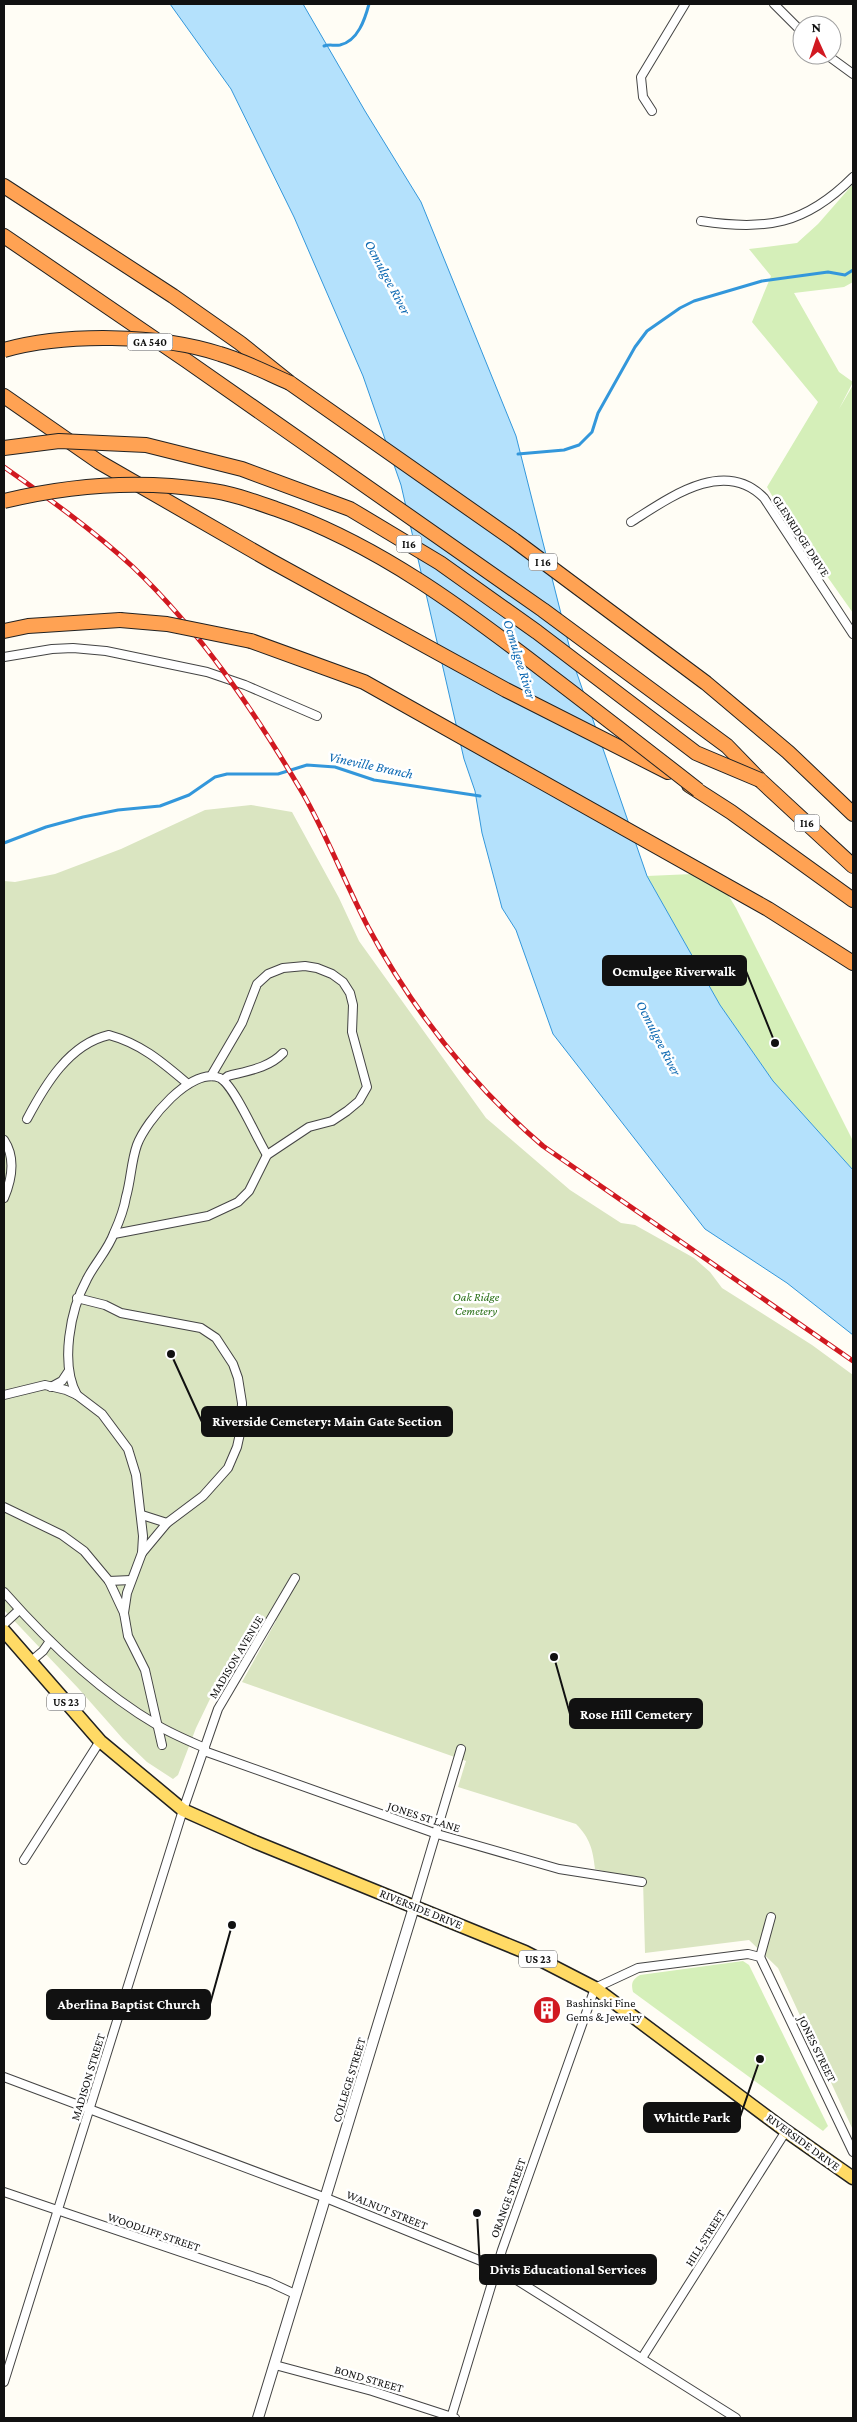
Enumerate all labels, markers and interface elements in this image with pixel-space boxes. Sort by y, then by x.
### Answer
north arrow [792,15,842,65]
text: N [811,19,822,35]
water label: Ocmulgee River [362,237,415,318]
road number: GA 540 [128,334,172,351]
street label: GLENRIDGE DRIVE [769,493,833,580]
road number: I16 [396,536,422,552]
road number: I 16 [529,554,557,570]
water label: Ocmulgee River [500,618,540,702]
water label: Vineville Branch [327,748,415,782]
road number: I16 [794,814,820,831]
callout: Ocmulgee Riverwalk [603,956,746,985]
text: Ocmulgee Riverwalk [612,963,736,979]
water label: Ocmulgee River [633,998,685,1079]
park label: Oak Ridge Cemetery [453,1290,500,1318]
callout: Riverside Cemetery: Main Gate Section [202,1407,452,1436]
text: Riverside Cemetery: Main Gate Section [212,1413,442,1429]
street label: MADISON AVENUE [206,1613,267,1701]
road number: US 23 [47,1694,85,1710]
callout: Rose Hill Cemetery [570,1699,702,1728]
text: Rose Hill Cemetery [580,1706,692,1722]
street label: JONES ST LANE [385,1798,463,1835]
street label: RIVERSIDE DRIVE [378,1886,465,1932]
road number: US 23 [519,1950,557,1968]
callout: Aberlina Baptist Church [47,1990,210,2019]
building icon: Bashinski Fine Gems & Jewelry [532,1995,562,2025]
text: Aberlina Baptist Church [57,1996,200,2012]
place label: Bashinski Fine Gems & Jewelry [566,1996,642,2024]
street label: JONES STREET [794,2013,839,2085]
street label: MADISON STREET [68,2031,108,2122]
street label: COLLEGE STREET [329,2035,369,2124]
callout: Whittle Park [644,2103,740,2132]
text: Whittle Park [653,2109,731,2125]
street label: RIVERSIDE DRIVE [763,2111,843,2174]
street label: ORANGE STREET [487,2156,529,2240]
street label: WALNUT STREET [344,2187,430,2233]
street label: HILL STREET [682,2207,728,2269]
street label: WOODLIFF STREET [106,2210,203,2255]
callout: Divis Educational Services [480,2255,656,2284]
text: Divis Educational Services [490,2261,646,2277]
street label: BOND STREET [333,2362,406,2396]

